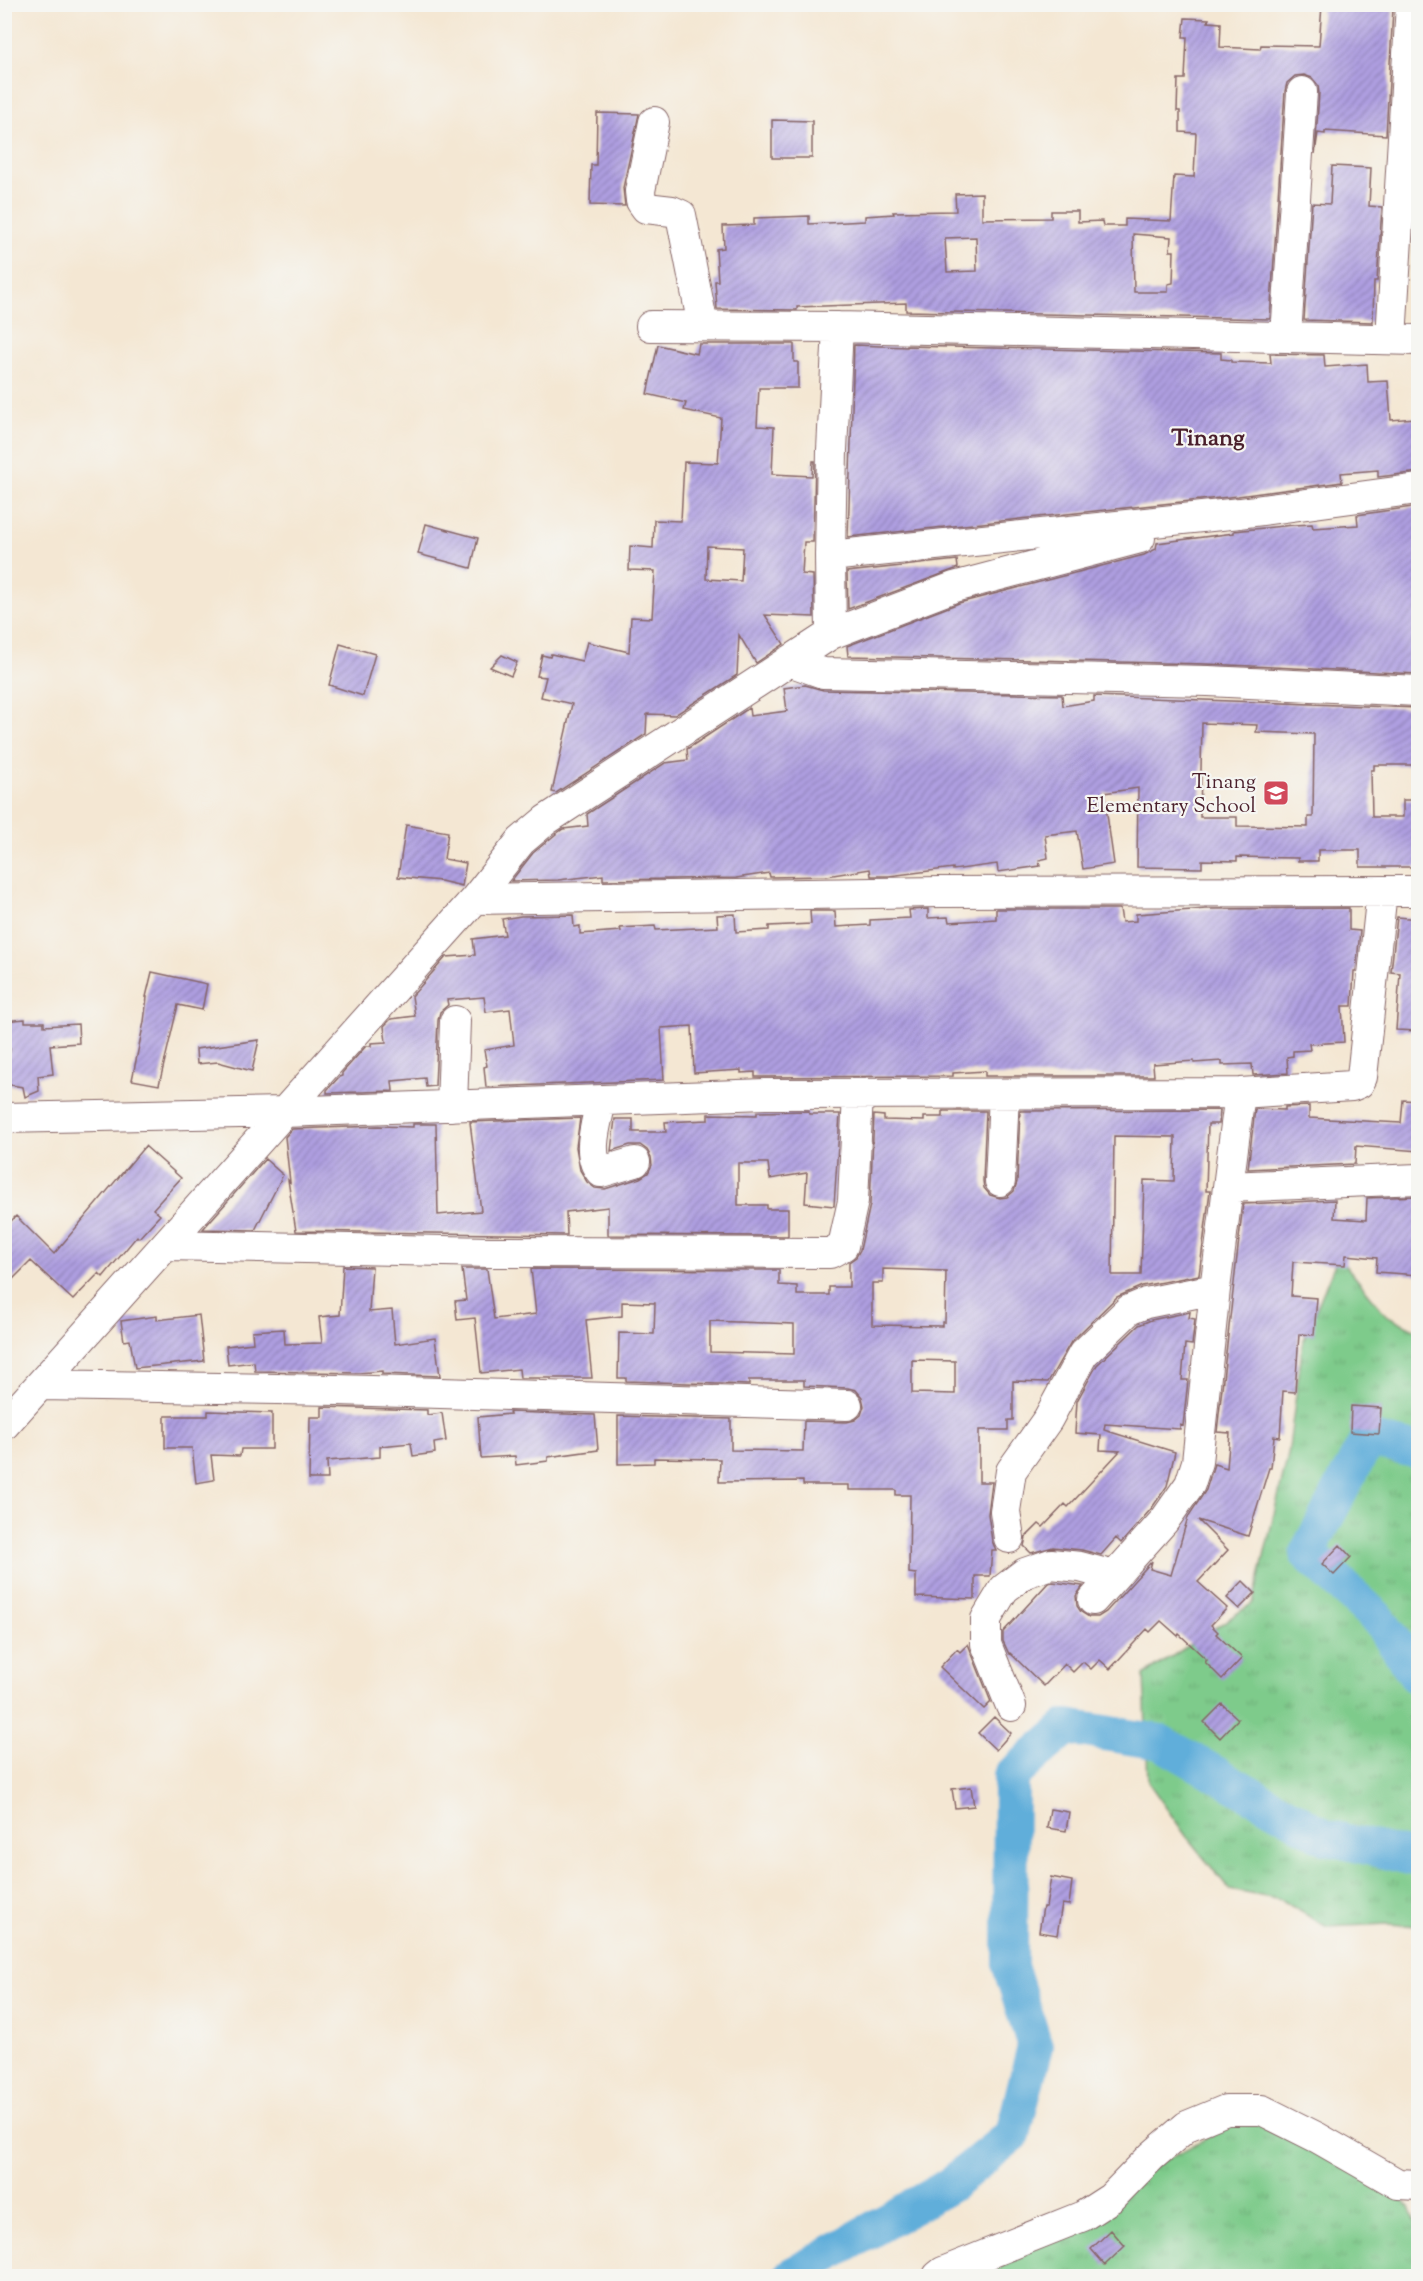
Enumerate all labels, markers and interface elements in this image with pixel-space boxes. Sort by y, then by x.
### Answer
district label: Tinang [1171,422,1245,456]
place label: Tinang Elementary School [1087,768,1256,822]
school or university icon: Tinang Elementary School [1261,778,1291,808]

